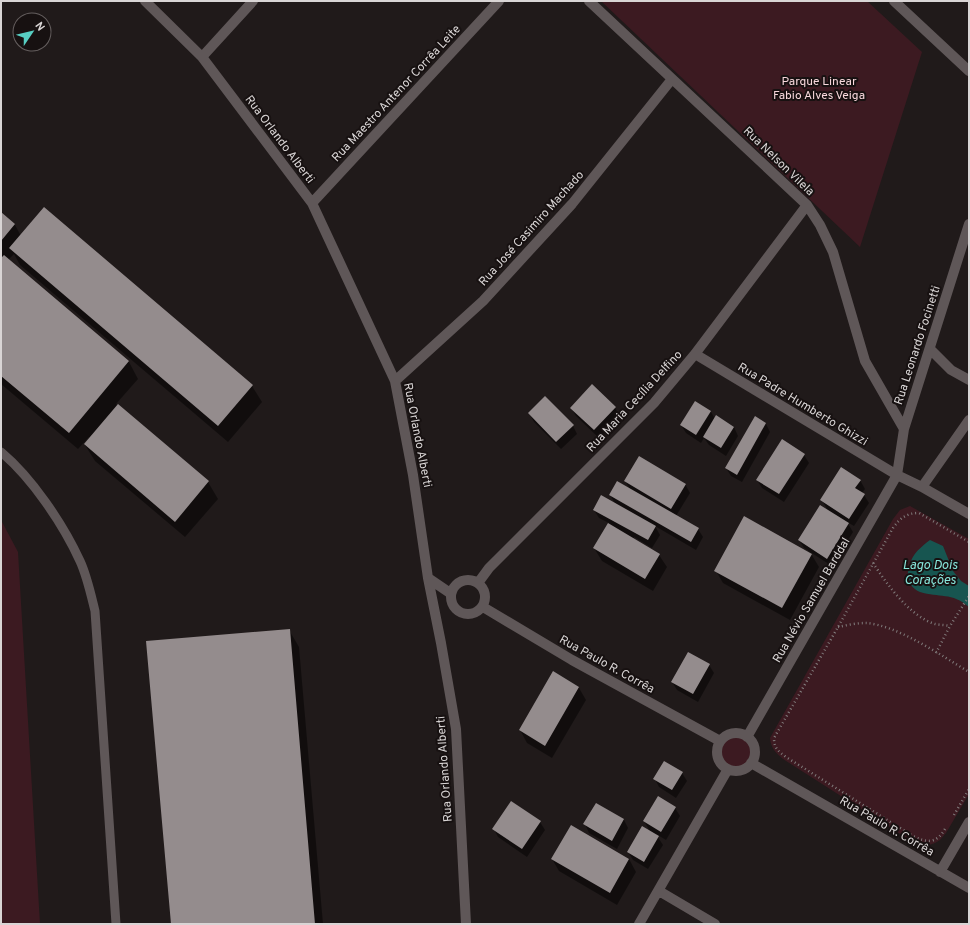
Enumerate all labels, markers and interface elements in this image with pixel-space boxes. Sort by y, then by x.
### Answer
north arrow [12,12,52,52]
text: N [31,20,47,34]
street label: Rua Maestro Antenor Corrêa Leite [329,22,465,166]
park label: Parque Linear Fabio Alves Veiga [773,74,865,104]
street label: Rua Orlando Alberti [241,92,318,187]
street label: Rua Nelson Vilela [739,124,817,200]
street label: Rua José Casimiro Machado [476,167,588,290]
street label: Rua Leonardo Focinetti [891,284,945,407]
street label: Rua Maria Cecília Delfino [583,347,686,456]
street label: Rua Padre Humberto Ghizzi [735,360,870,450]
street label: Rua Orlando Alberti [399,381,435,489]
street label: Rua Névio Samuel Barddal [769,535,854,666]
water label: Lago Dois Corações [902,558,958,589]
street label: Rua Paulo R. Corrêa [556,632,657,698]
street label: Rua Orlando Alberti [433,715,457,823]
street label: Rua Paulo R. Corrêa [836,793,937,860]

